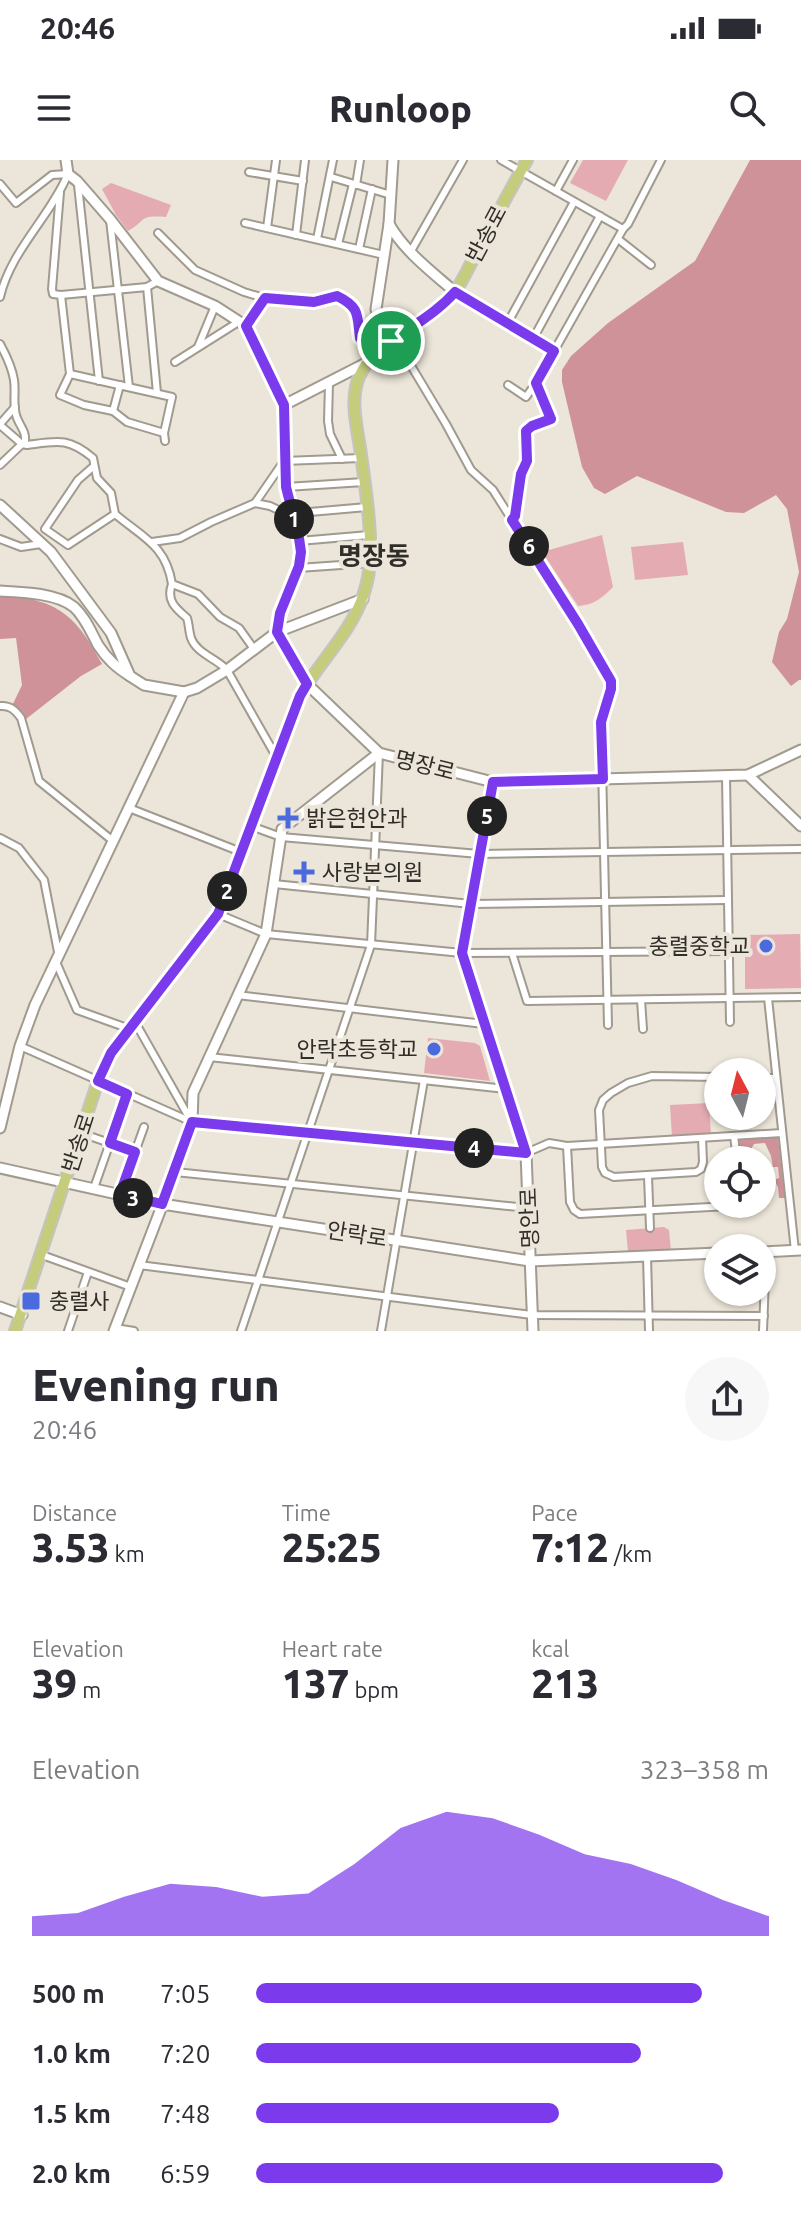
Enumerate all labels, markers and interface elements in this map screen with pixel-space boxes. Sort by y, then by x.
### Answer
text: 20:46 [40,11,115,45]
icon: menu [32,86,76,130]
icon: search [725,86,769,130]
text: Runloop [329,88,472,129]
street label: 반송로 [460,201,511,266]
pin [357,307,425,375]
icon: arrive [369,319,413,363]
pin: 1 [274,499,314,539]
text: 1 [288,506,300,531]
pin: 6 [509,526,549,566]
text: 6 [523,533,535,558]
district label: 명장동 [338,541,410,570]
street label: 명장로 [393,745,458,784]
pin: 5 [467,796,507,836]
text: 5 [481,803,493,828]
place label: 밝은현안과 [306,805,407,830]
marker: 밝은현안과 [277,807,299,829]
place label: 사랑본의원 [322,859,423,884]
marker: 사랑본의원 [293,861,315,883]
pin: 2 [207,871,247,911]
text: 2 [221,878,233,903]
place label: 충렬중학교 [649,933,750,958]
marker: 충렬중학교 [757,937,775,955]
place label: 안락초등학교 [297,1036,418,1061]
marker: 안락초등학교 [425,1040,443,1058]
north arrow [704,1058,776,1130]
map controls [704,1058,776,1306]
street label: 반송로 [56,1110,99,1176]
pin: 4 [454,1128,494,1168]
text: 4 [468,1135,480,1160]
button: locate [704,1146,776,1218]
pin: 3 [113,1178,153,1218]
text: 3 [127,1185,139,1210]
street label: 명안로 [515,1187,542,1249]
street label: 안락로 [325,1216,389,1251]
button: layers [704,1234,776,1306]
place label: 충렬사 [49,1288,110,1313]
marker: 충렬사 [20,1290,42,1312]
button: share [685,1357,769,1441]
text: Evening run [32,1360,280,1409]
text: 20:46 [32,1415,97,1444]
text: Distance [32,1500,117,1525]
text: Time [282,1500,331,1525]
text: Pace [531,1500,578,1525]
text: 3.53 [32,1525,110,1570]
text: 25:25 [282,1525,382,1570]
text: 7:12 [531,1525,609,1570]
text: km [110,1541,145,1566]
text: /km [609,1541,652,1566]
text: Elevation [32,1636,124,1661]
text: Heart rate [282,1636,383,1661]
text: kcal [531,1636,569,1661]
text: 39 [32,1661,77,1706]
text: 137 [282,1661,349,1706]
text: 213 [531,1661,599,1706]
text: m [77,1677,101,1702]
text: bpm [349,1677,399,1702]
text: Elevation [32,1755,140,1784]
text: 323–358 m [640,1755,769,1784]
text: 500 m [32,1979,105,2008]
text: 7:05 [160,1979,210,2008]
text: 1.0 km [32,2039,111,2068]
text: 7:20 [160,2039,210,2068]
text: 1.5 km [32,2099,111,2128]
text: 7:48 [160,2099,210,2128]
text: 2.0 km [32,2159,111,2188]
text: 6:59 [160,2159,210,2188]

